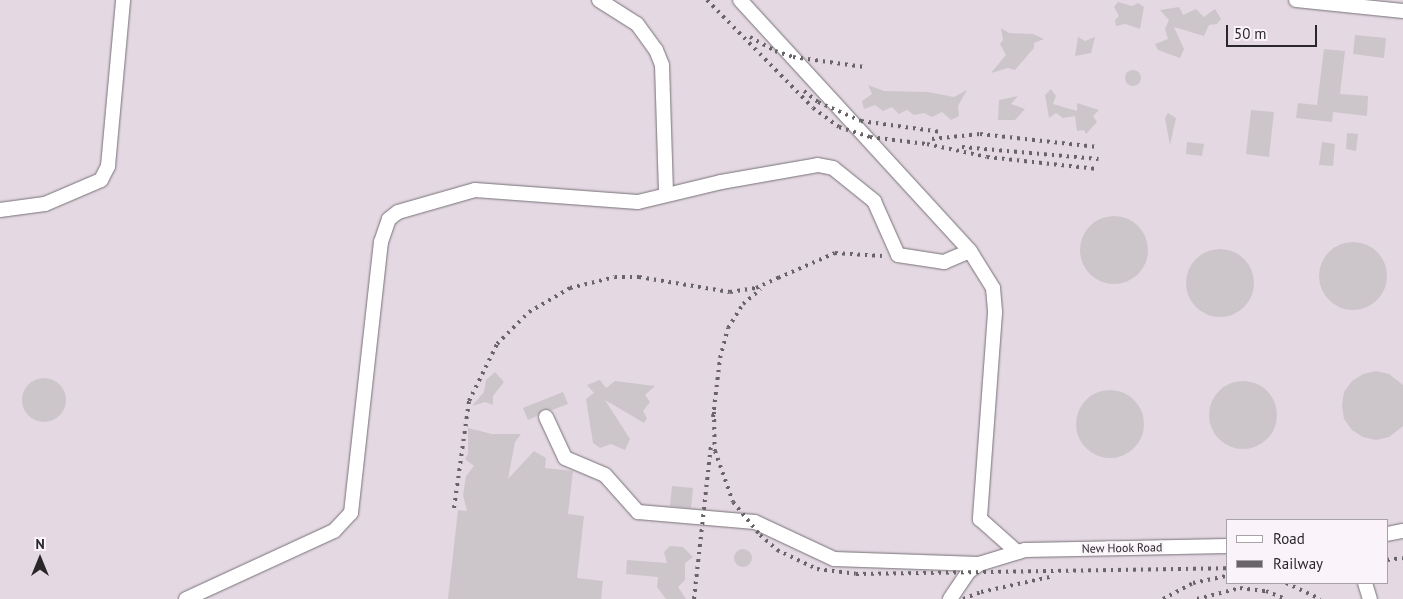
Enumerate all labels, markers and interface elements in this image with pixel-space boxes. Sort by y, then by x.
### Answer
scale bar [1228,15,1319,47]
text: 50 m [1234,24,1267,43]
legend [1226,519,1388,584]
text: Road [1273,529,1305,548]
north arrow [15,534,65,584]
text: N [35,535,45,553]
street label: New Hook Road [1081,540,1163,556]
text: Railway [1273,554,1323,573]

